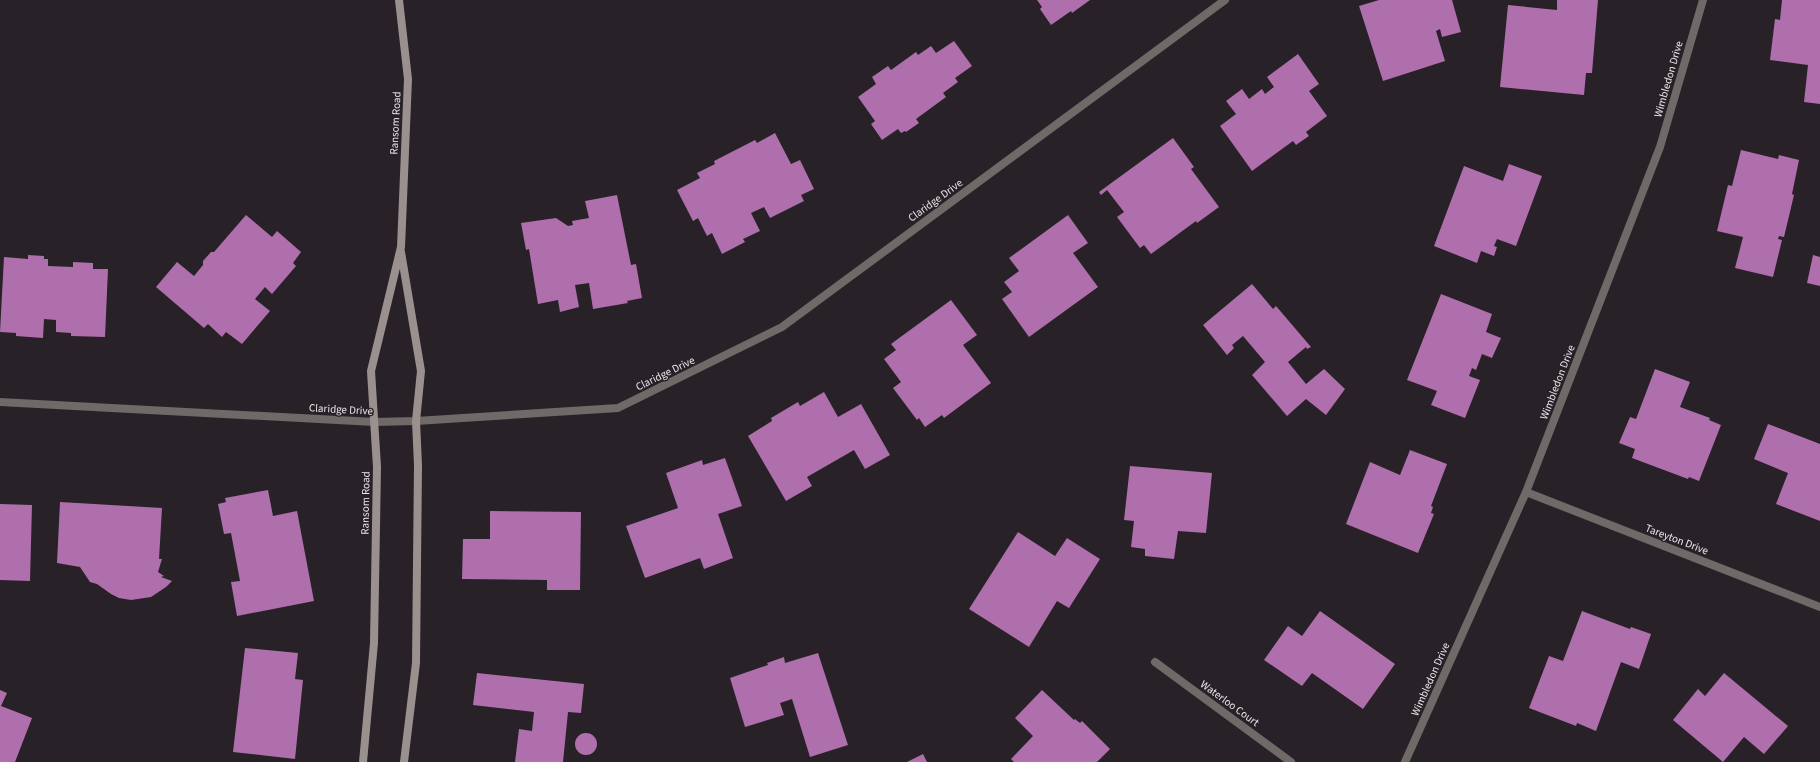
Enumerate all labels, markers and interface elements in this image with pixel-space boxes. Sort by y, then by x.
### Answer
street label: Wimbledon Drive [1650,39,1687,119]
street label: Ransom Road [386,91,405,155]
street label: Claridge Drive [905,175,966,225]
street label: Wimbledon Drive [1536,342,1579,422]
street label: Claridge Drive [633,352,698,394]
street label: Claridge Drive [309,400,374,419]
street label: Ransom Road [357,471,374,535]
street label: Tareyton Drive [1643,521,1711,559]
street label: Wimbledon Drive [1408,640,1454,718]
street label: Waterloo Court [1197,677,1262,730]

